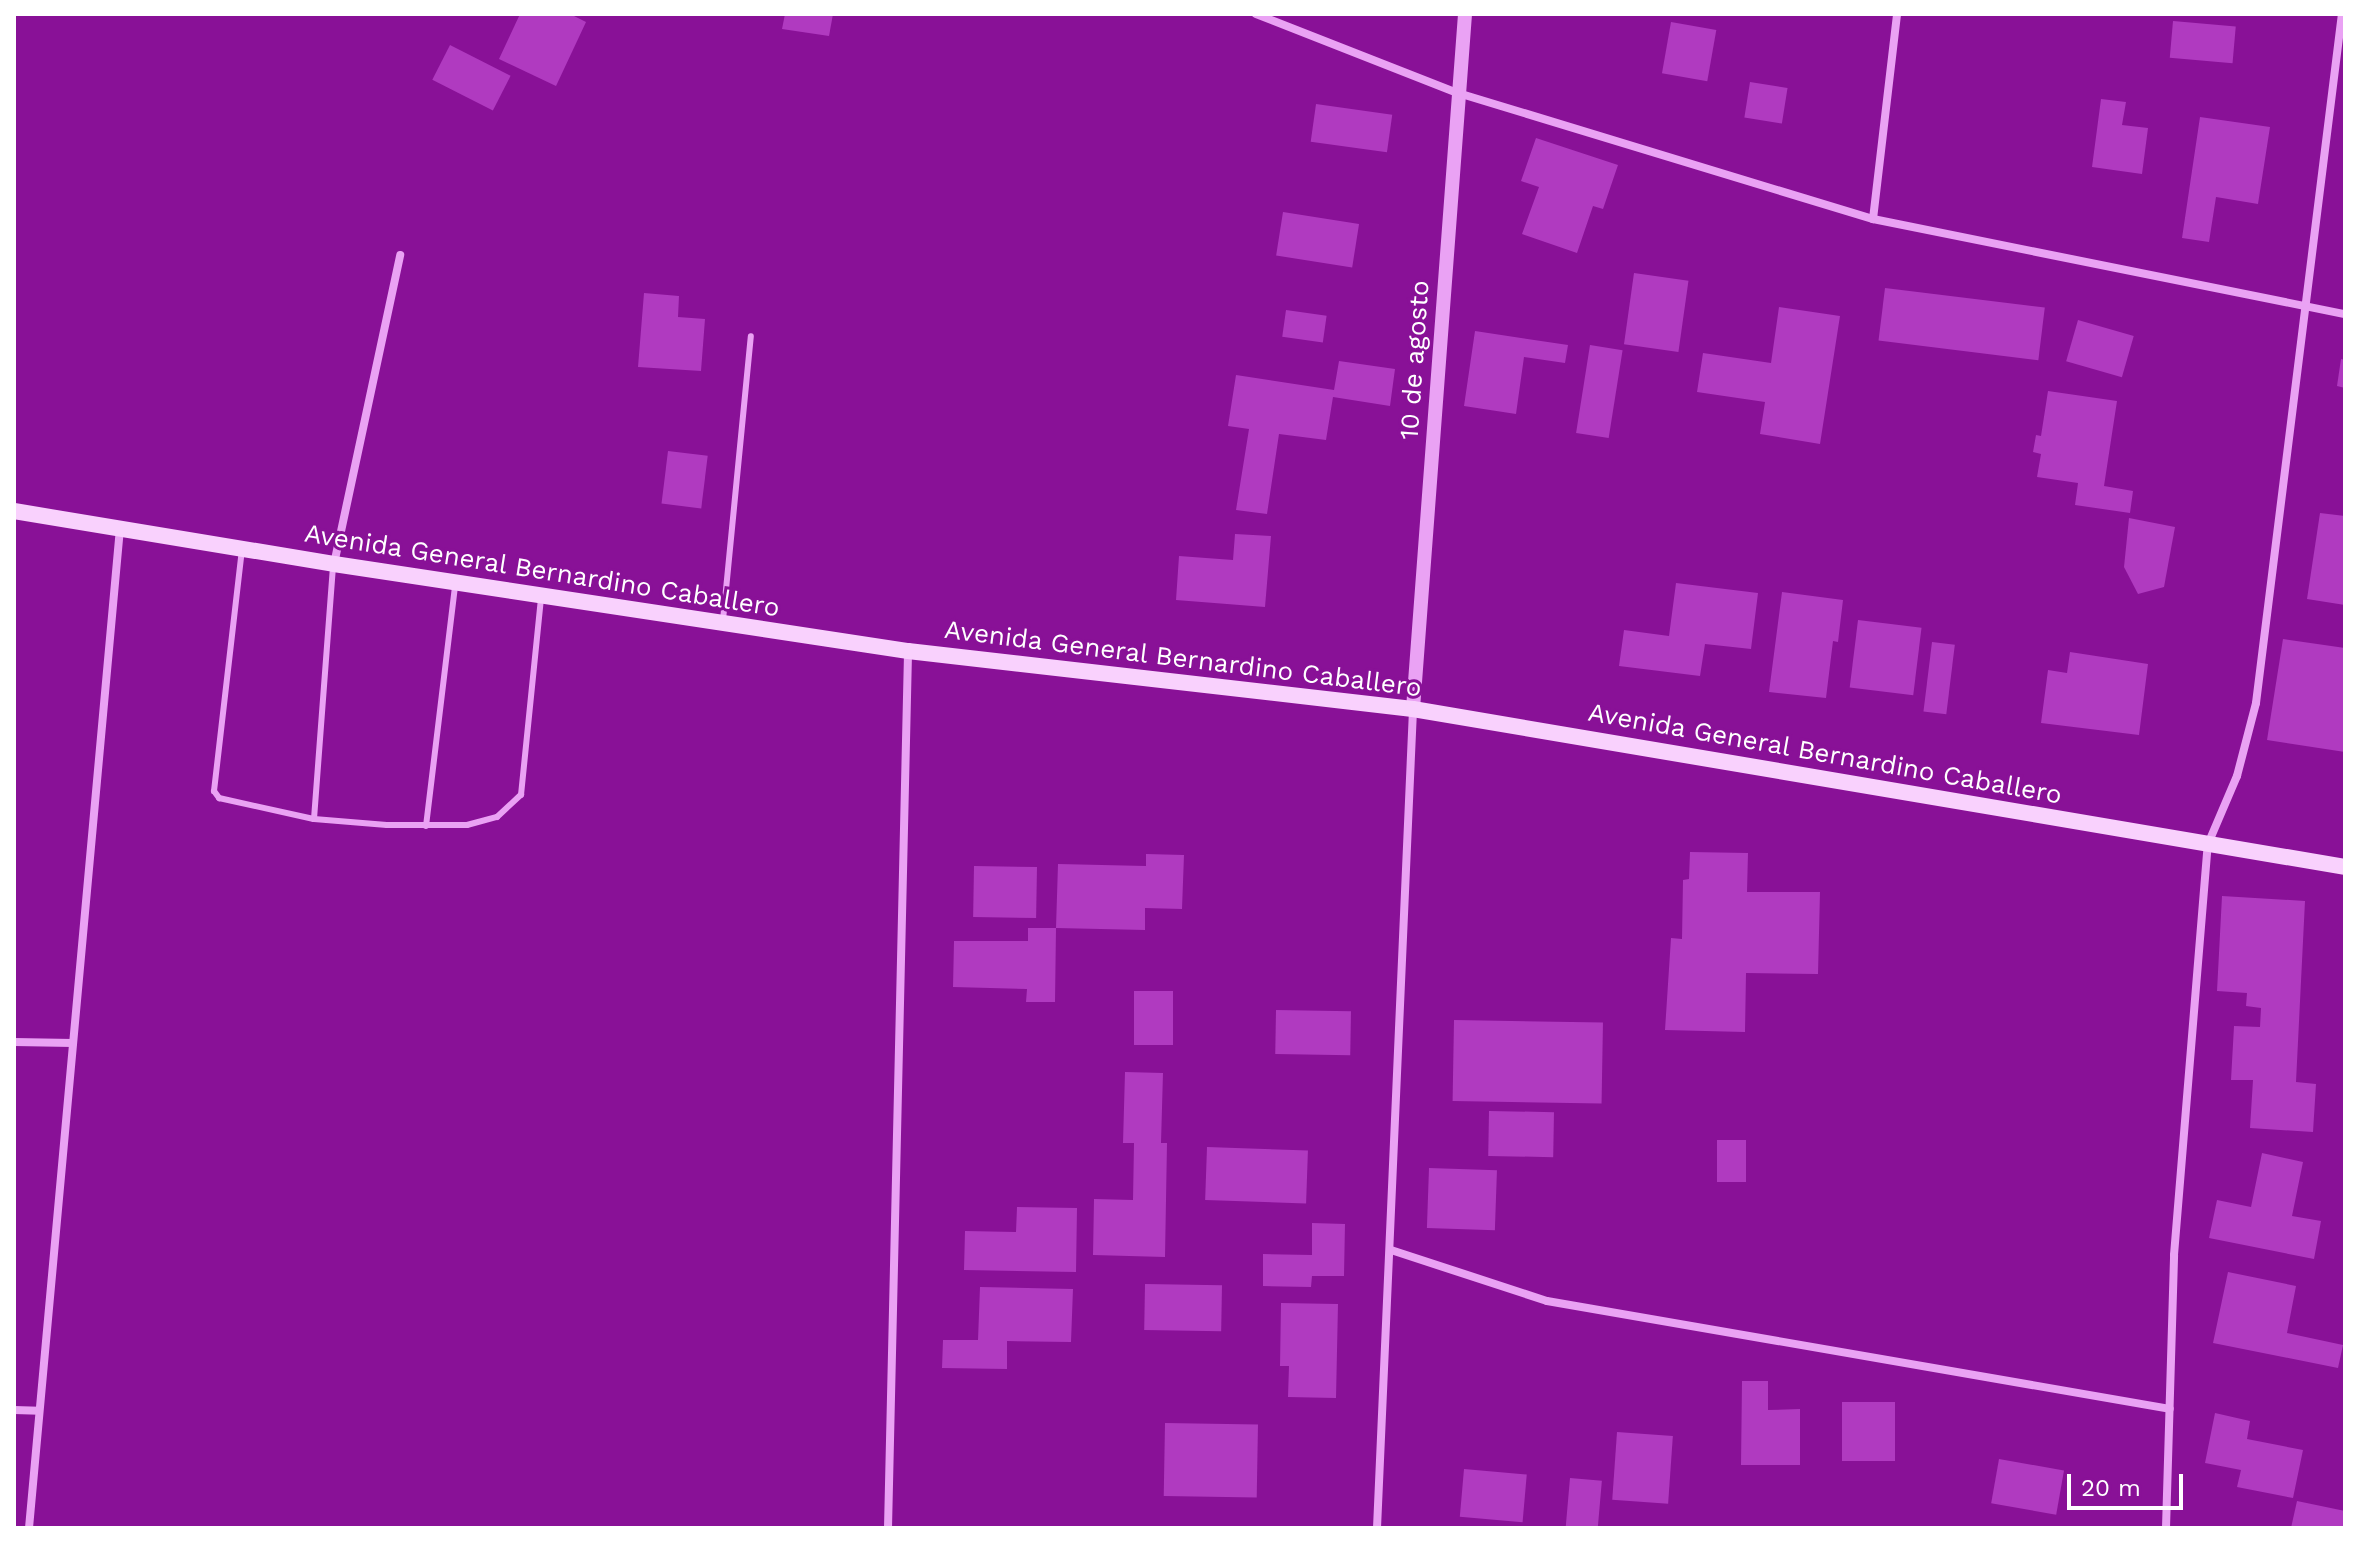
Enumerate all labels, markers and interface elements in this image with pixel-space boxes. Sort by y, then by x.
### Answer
street label: 10 de agosto [1394,279,1436,441]
street label: Avenida General Bernardino Caballero [301,518,783,624]
street label: Avenida General Bernardino Caballero [942,614,1424,704]
street label: Avenida General Bernardino Caballero [1585,697,2065,811]
scale bar [2071,1458,2187,1508]
text: 20 m [2081,1474,2141,1502]

